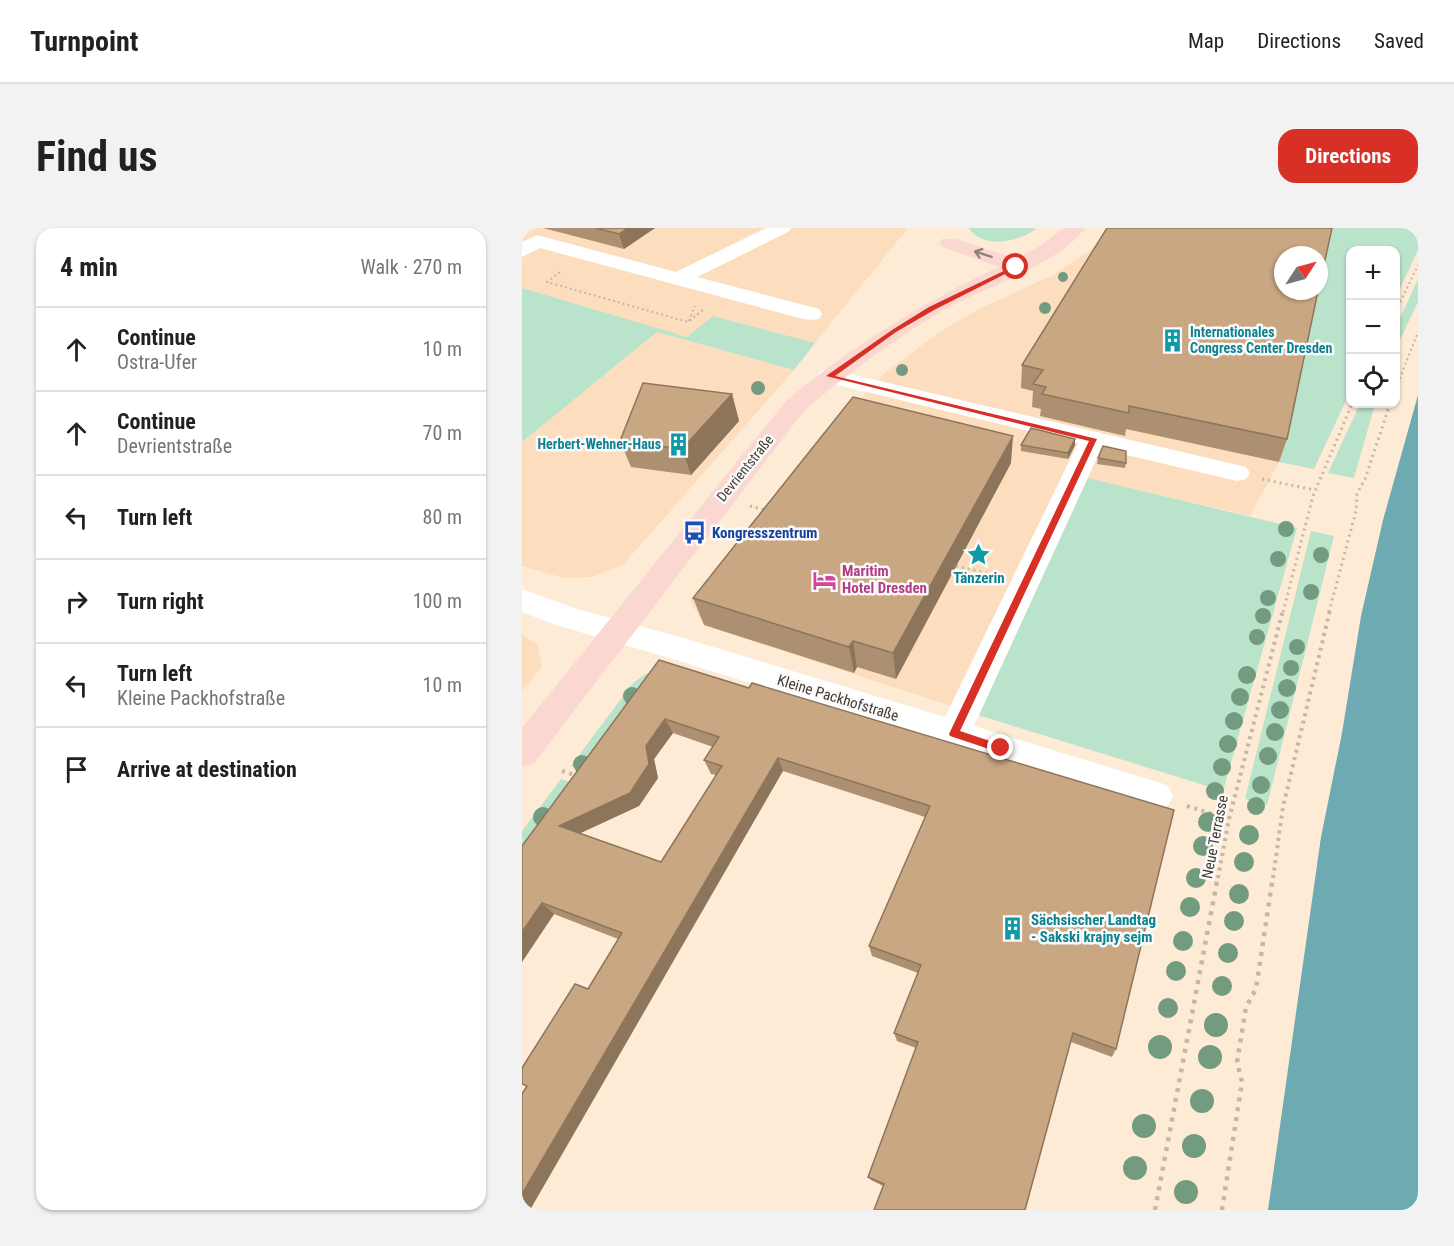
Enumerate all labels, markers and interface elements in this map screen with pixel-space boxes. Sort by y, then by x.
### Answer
text: Turnpoint [30,25,138,58]
text: Map [1188,29,1224,53]
text: Directions [1257,29,1341,53]
text: Saved [1374,29,1424,53]
button: Directions [1278,129,1418,183]
text: Find us [36,132,157,181]
north arrow [1274,246,1328,300]
map controls [1346,246,1400,408]
button: + [1346,246,1400,300]
one-way arrow [974,247,993,258]
text: 4 min [60,252,118,282]
route start [1002,253,1028,279]
text: Walk · 270 m [361,255,462,279]
button: − [1346,300,1400,354]
place label: Internationales Congress Center Dresden [1190,324,1333,356]
text: Continue [117,325,196,350]
building icon: Internationales Congress Center Dresden [1159,327,1185,353]
icon: ahead [60,333,93,366]
text: 10 m [423,337,462,361]
text: Ostra-Ufer [117,350,197,374]
button: locate [1346,354,1400,408]
text: Continue [117,409,196,434]
icon: ahead [60,417,93,450]
text: 70 m [423,421,462,445]
building icon: Herbert-Wehner-Haus [666,431,692,457]
street label: Devrientstraße [713,431,777,504]
text: Devrientstraße [117,434,232,458]
place label: Herbert-Wehner-Haus [538,436,661,452]
icon: left [60,501,93,534]
text: Turn left [117,505,192,530]
text: 80 m [423,505,462,529]
bus stop icon: Kongresszentrum [681,520,707,546]
place label: Kongresszentrum [712,524,817,542]
place icon: Tänzerin [966,541,992,567]
place label: Maritim Hotel Dresden [842,562,927,597]
hotel icon: Maritim Hotel Dresden [811,567,837,593]
place label: Tänzerin [953,569,1005,587]
icon: right [60,585,93,618]
text: Turn right [117,589,204,614]
text: 100 m [413,589,462,613]
text: Turn left [117,661,192,686]
icon: left [60,669,93,702]
street label: Kleine Packhofstraße [775,671,901,725]
text: 10 m [423,673,462,697]
text: Kleine Packhofstraße [117,686,285,710]
route end [987,734,1013,760]
icon: arrive [60,753,93,786]
text: Arrive at destination [117,757,297,782]
street label: Neue Terrasse [1198,794,1232,880]
place label: Sächsischer Landtag - Sakski krajny sejm [1031,911,1156,946]
building icon: Sächsischer Landtag - Sakski krajny sejm [1000,916,1026,942]

